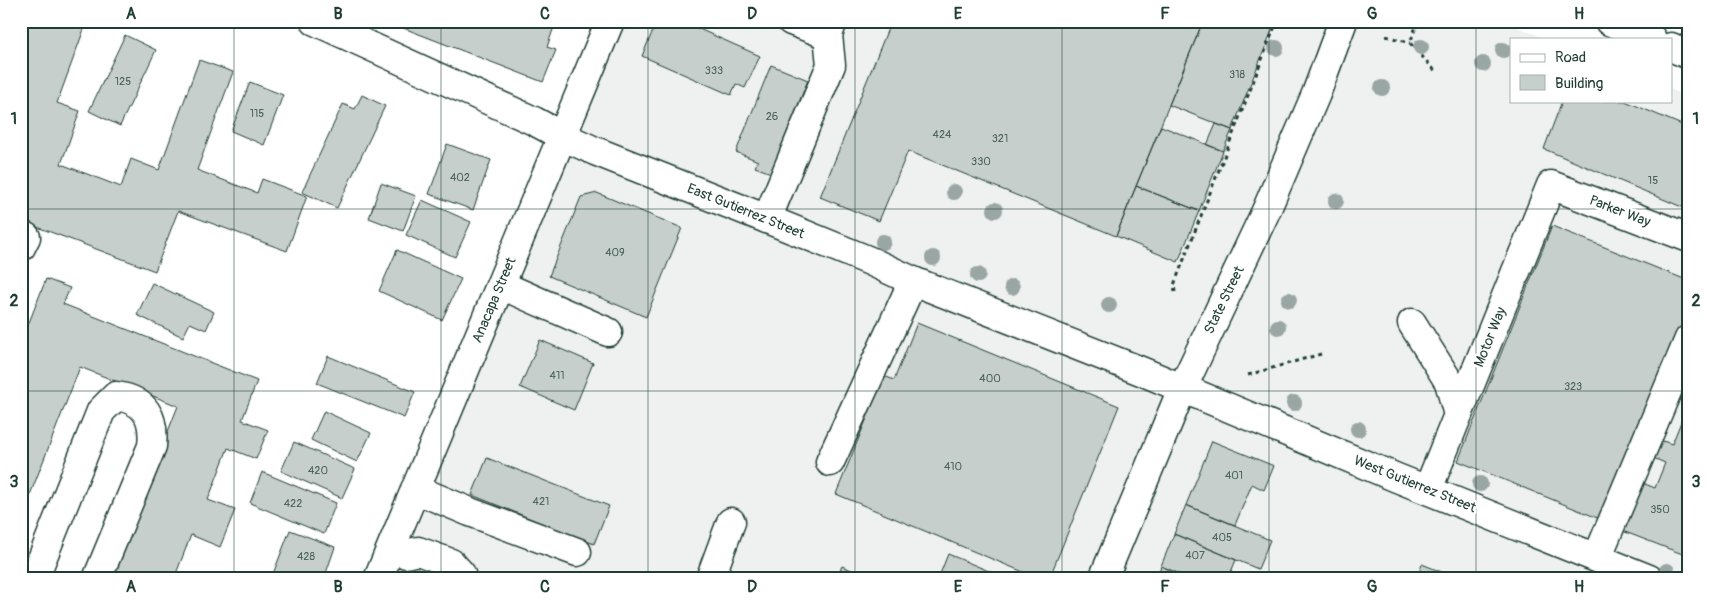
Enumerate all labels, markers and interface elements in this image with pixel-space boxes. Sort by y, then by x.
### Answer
text: A [126,4,137,24]
text: B [333,4,343,24]
text: C [540,4,550,24]
text: D [747,4,757,24]
text: E [954,4,963,24]
text: F [1160,4,1170,24]
text: G [1367,4,1378,24]
text: H [1574,4,1584,24]
legend [1510,38,1672,102]
text: Road [1555,48,1586,67]
house number: 333 [705,64,723,77]
house number: 318 [1229,68,1245,81]
text: Building [1555,74,1603,93]
house number: 125 [115,75,131,88]
house number: 115 [250,107,264,120]
text: 1 [11,109,17,129]
text: 1 [1693,109,1699,129]
house number: 26 [766,110,778,123]
house number: 424 [933,128,952,141]
house number: 321 [992,132,1008,145]
house number: 330 [971,155,991,168]
house number: 402 [450,171,470,184]
house number: 15 [1648,174,1658,187]
street label: East Gutierrez Street [685,180,807,242]
street label: Parker Way [1587,192,1653,230]
house number: 409 [605,246,625,259]
street label: Anacapa Street [468,254,520,345]
street label: State Street [1200,263,1248,337]
text: 2 [10,291,19,311]
text: 2 [1692,291,1701,311]
street label: Motor Way [1470,304,1510,370]
house number: 411 [550,369,564,382]
house number: 400 [979,372,1001,385]
house number: 323 [1564,380,1582,393]
street label: West Gutierrez Street [1352,452,1479,516]
house number: 410 [944,460,962,473]
house number: 420 [308,464,328,477]
house number: 401 [1225,469,1243,482]
text: 3 [10,472,19,492]
text: 3 [1692,472,1701,492]
house number: 421 [533,495,549,508]
house number: 422 [284,497,302,510]
house number: 350 [1650,503,1670,516]
house number: 405 [1212,531,1232,544]
house number: 407 [1185,549,1205,562]
house number: 428 [297,550,315,563]
text: A [126,577,137,597]
text: B [333,577,343,597]
text: C [540,577,550,597]
text: D [747,577,757,597]
text: E [954,577,963,597]
text: F [1160,577,1170,597]
text: G [1367,577,1378,597]
text: H [1574,577,1584,597]

